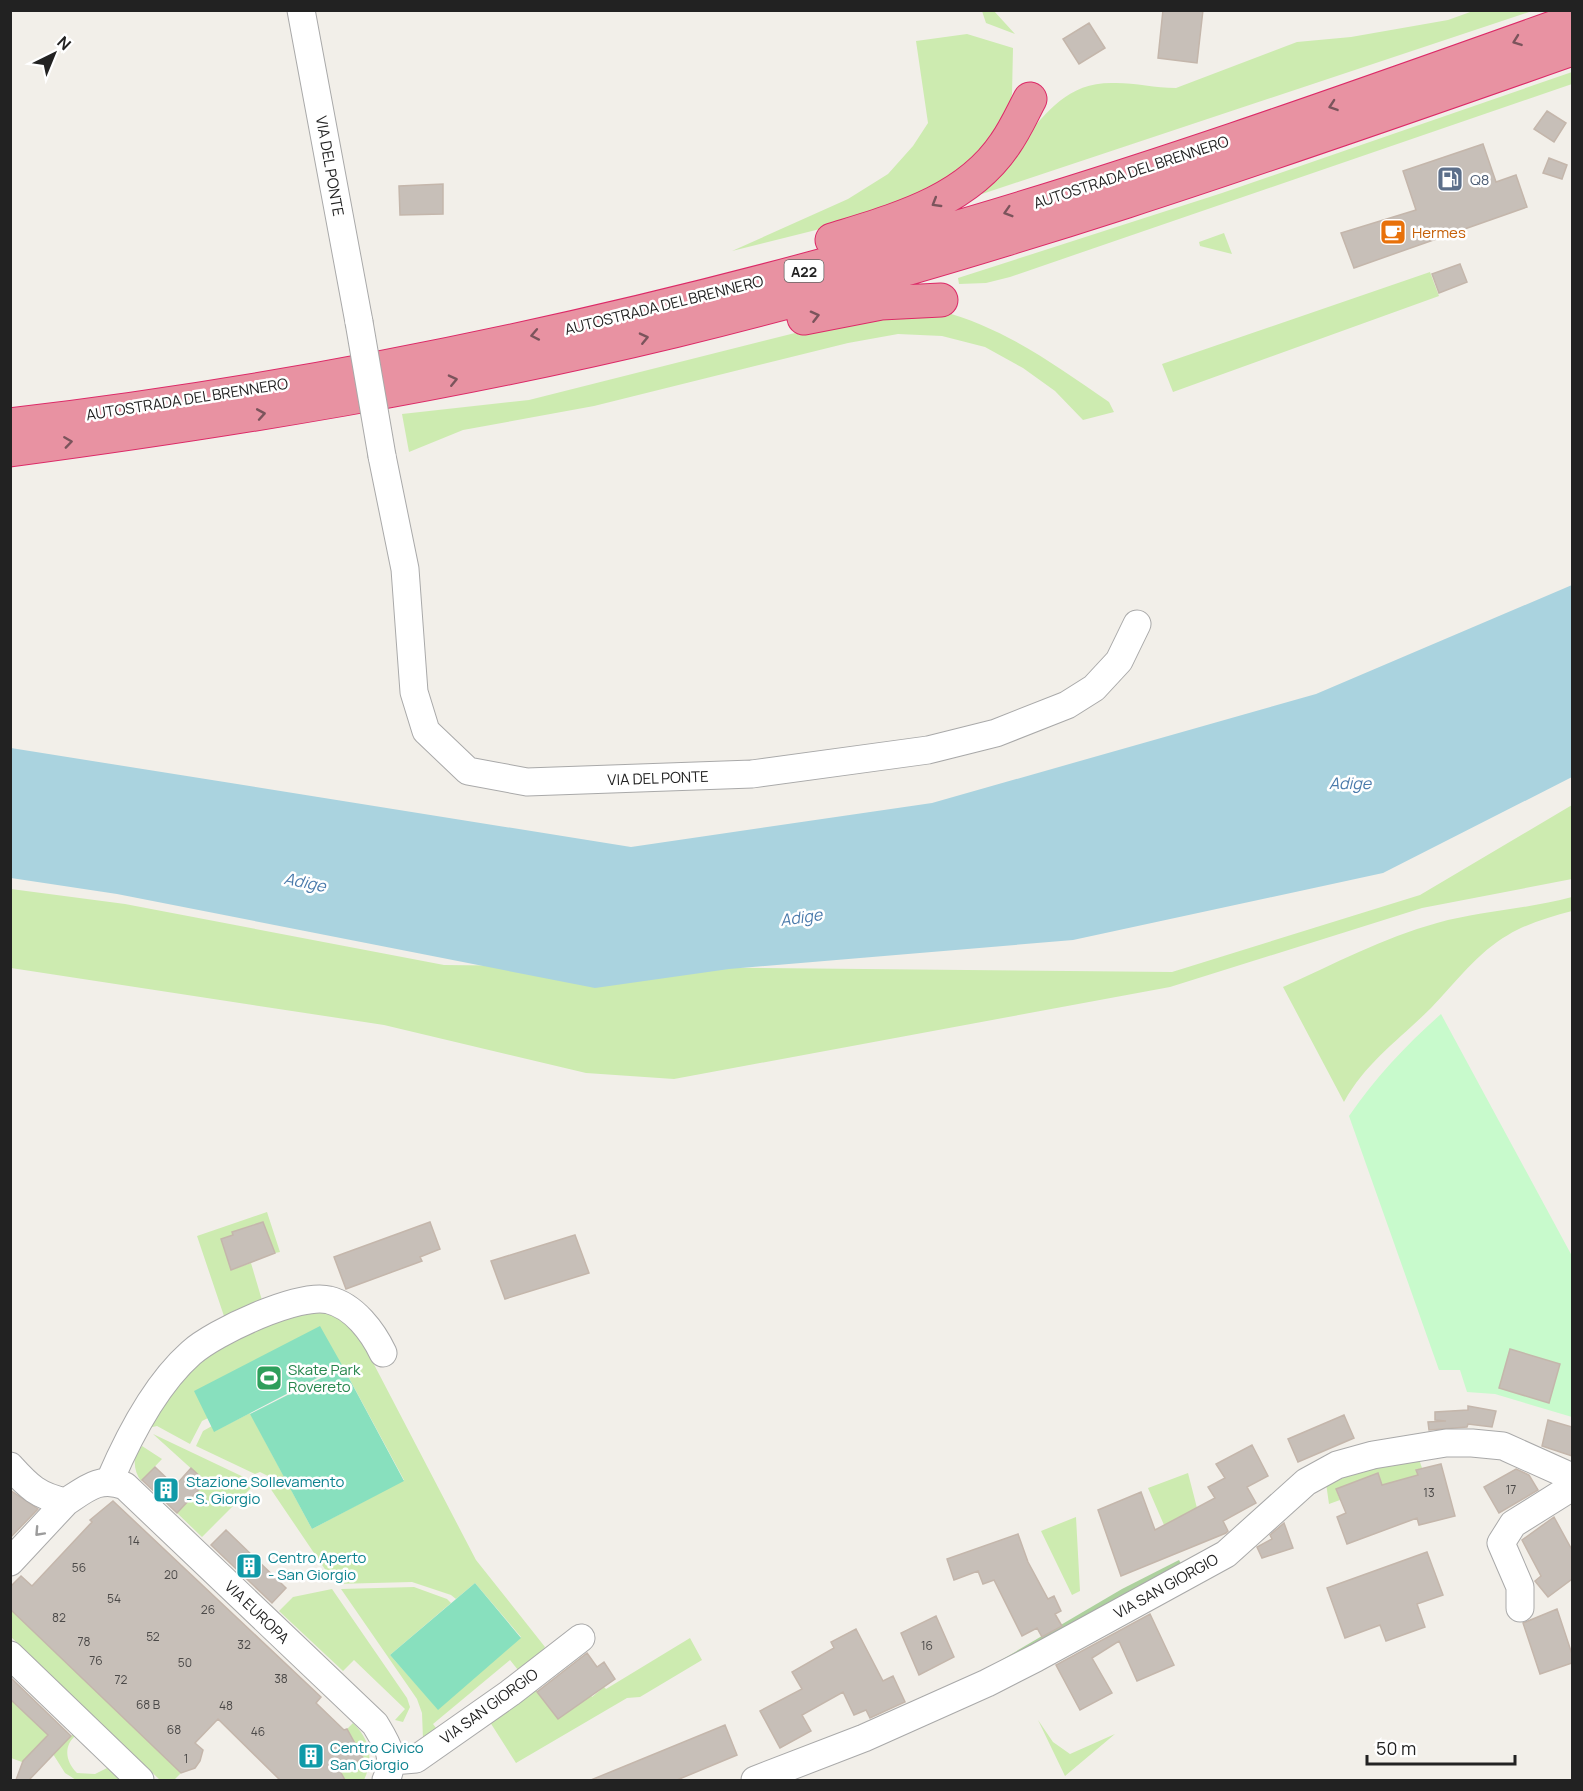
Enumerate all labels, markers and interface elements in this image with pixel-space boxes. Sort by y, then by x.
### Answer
north arrow [24,24,84,84]
text: N [53,31,76,55]
one-way arrow [1512,33,1523,46]
one-way arrow [1329,98,1339,111]
street label: VIA DEL PONTE [311,114,349,218]
street label: AUTOSTRADA DEL BRENNERO [1031,130,1231,214]
fuel station icon: Q8 [1435,164,1465,194]
place label: Q8 [1470,169,1490,190]
one-way arrow [932,195,942,207]
one-way arrow [1003,205,1014,217]
cafe icon: Hermes [1378,217,1408,247]
place label: Hermes [1412,222,1466,243]
road number: A22 [784,260,824,282]
street label: AUTOSTRADA DEL BRENNERO [562,270,766,340]
one-way arrow [810,310,820,323]
one-way arrow [531,328,541,341]
one-way arrow [638,332,648,345]
street label: AUTOSTRADA DEL BRENNERO [85,373,290,425]
one-way arrow [448,374,458,387]
one-way arrow [256,408,266,421]
one-way arrow [64,436,73,449]
street label: VIA DEL PONTE [607,766,709,790]
water label: Adige [1329,772,1373,794]
water label: Adige [282,867,329,897]
water label: Adige [779,903,825,931]
place label: Skate Park Rovereto [288,1359,361,1397]
sports icon: Skate Park Rovereto [254,1363,284,1393]
place label: Stazione Sollevamento - S. Giorgio [186,1471,344,1509]
building icon: Stazione Sollevamento - S. Giorgio [151,1475,181,1505]
house number: 17 [1506,1481,1516,1498]
house number: 13 [1423,1484,1435,1501]
one-way arrow [35,1525,46,1536]
house number: 14 [128,1532,140,1549]
place label: Centro Aperto - San Giorgio [268,1547,367,1585]
street label: VIA SAN GIORGIO [1110,1549,1222,1623]
building icon: Centro Aperto - San Giorgio [234,1551,264,1581]
house number: 56 [72,1559,86,1576]
house number: 20 [164,1566,178,1583]
street label: VIA EUROPA [220,1576,294,1648]
house number: 54 [107,1590,121,1607]
house number: 26 [201,1601,215,1618]
house number: 82 [52,1609,66,1626]
house number: 52 [146,1628,160,1645]
house number: 78 [78,1633,91,1650]
house number: 32 [237,1636,251,1653]
house number: 16 [921,1637,933,1654]
house number: 76 [89,1652,103,1669]
house number: 50 [178,1654,192,1671]
street label: VIA SAN GIORGIO [436,1663,542,1749]
house number: 38 [274,1670,288,1687]
house number: 72 [115,1671,128,1688]
house number: 68 B [136,1696,160,1713]
house number: 48 [219,1697,233,1714]
house number: 68 [167,1721,181,1738]
house number: 46 [251,1723,265,1740]
scale bar [1367,1728,1516,1766]
text: 50 m [1376,1736,1416,1760]
place label: Centro Civico San Giorgio [330,1737,424,1775]
building icon: Centro Civico San Giorgio [296,1741,326,1771]
house number: 1 [184,1750,188,1767]

